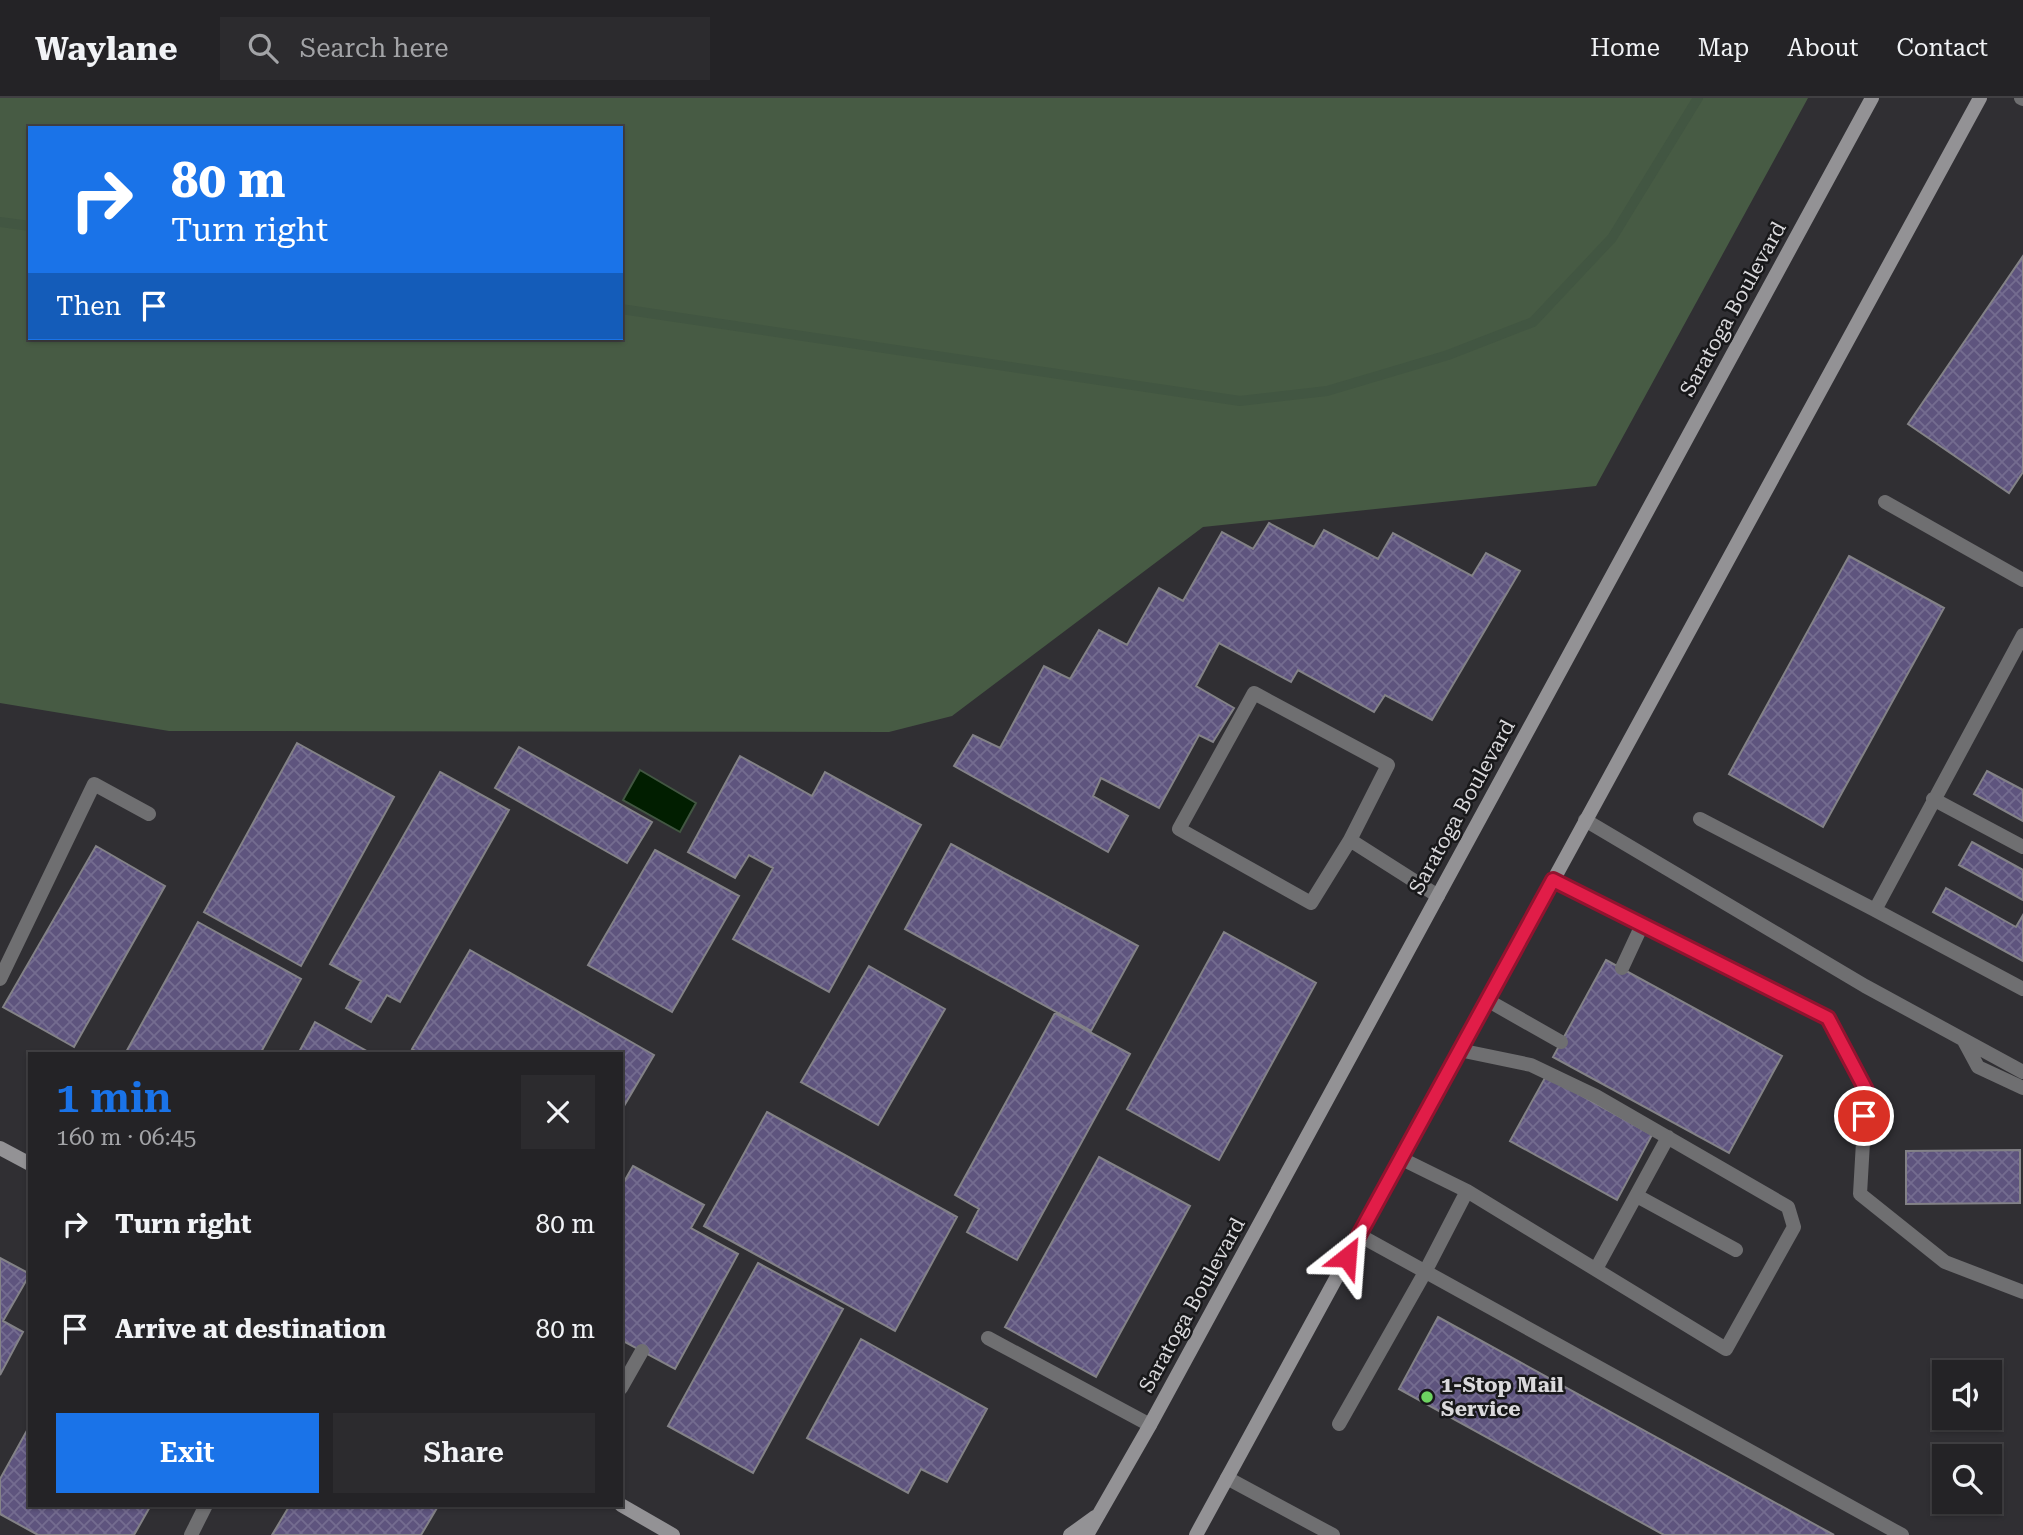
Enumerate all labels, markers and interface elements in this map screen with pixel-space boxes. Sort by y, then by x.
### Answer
search box [220,17,710,80]
text: Waylane [35,29,178,68]
icon: search [244,29,282,67]
text: Search here [300,33,449,63]
text: Home [1590,34,1660,62]
text: Map [1698,34,1749,62]
text: About [1787,34,1858,62]
text: Contact [1896,34,1988,62]
text: 80 m [171,152,286,209]
icon: right [56,154,147,245]
text: Turn right [171,211,328,249]
street label: Saratoga Boulevard [1675,217,1791,400]
icon: arrive [135,287,173,325]
text: Then [56,291,121,321]
street label: Saratoga Boulevard [1404,715,1520,898]
text: 1 min [56,1073,172,1122]
button: close [521,1075,595,1149]
pin [1834,1086,1894,1146]
icon: arrive [1845,1097,1883,1135]
text: 160 m · 06:45 [56,1124,196,1151]
icon: right [56,1205,94,1243]
text: Turn right [115,1209,251,1239]
text: 80 m [536,1209,595,1239]
street label: Saratoga Boulevard [1134,1213,1250,1396]
position arrow [1310,1220,1384,1294]
icon: arrive [56,1310,94,1348]
text: Arrive at destination [115,1314,386,1344]
text: 80 m [536,1314,595,1344]
map controls [1932,1360,2002,1514]
button: sound [1932,1360,2002,1430]
place label: 1-Stop Mail Service [1441,1373,1564,1421]
marker: 1-Stop Mail Service [1419,1389,1435,1405]
button: Exit [56,1413,319,1493]
button: Share [333,1413,595,1493]
button: search [1932,1444,2002,1514]

